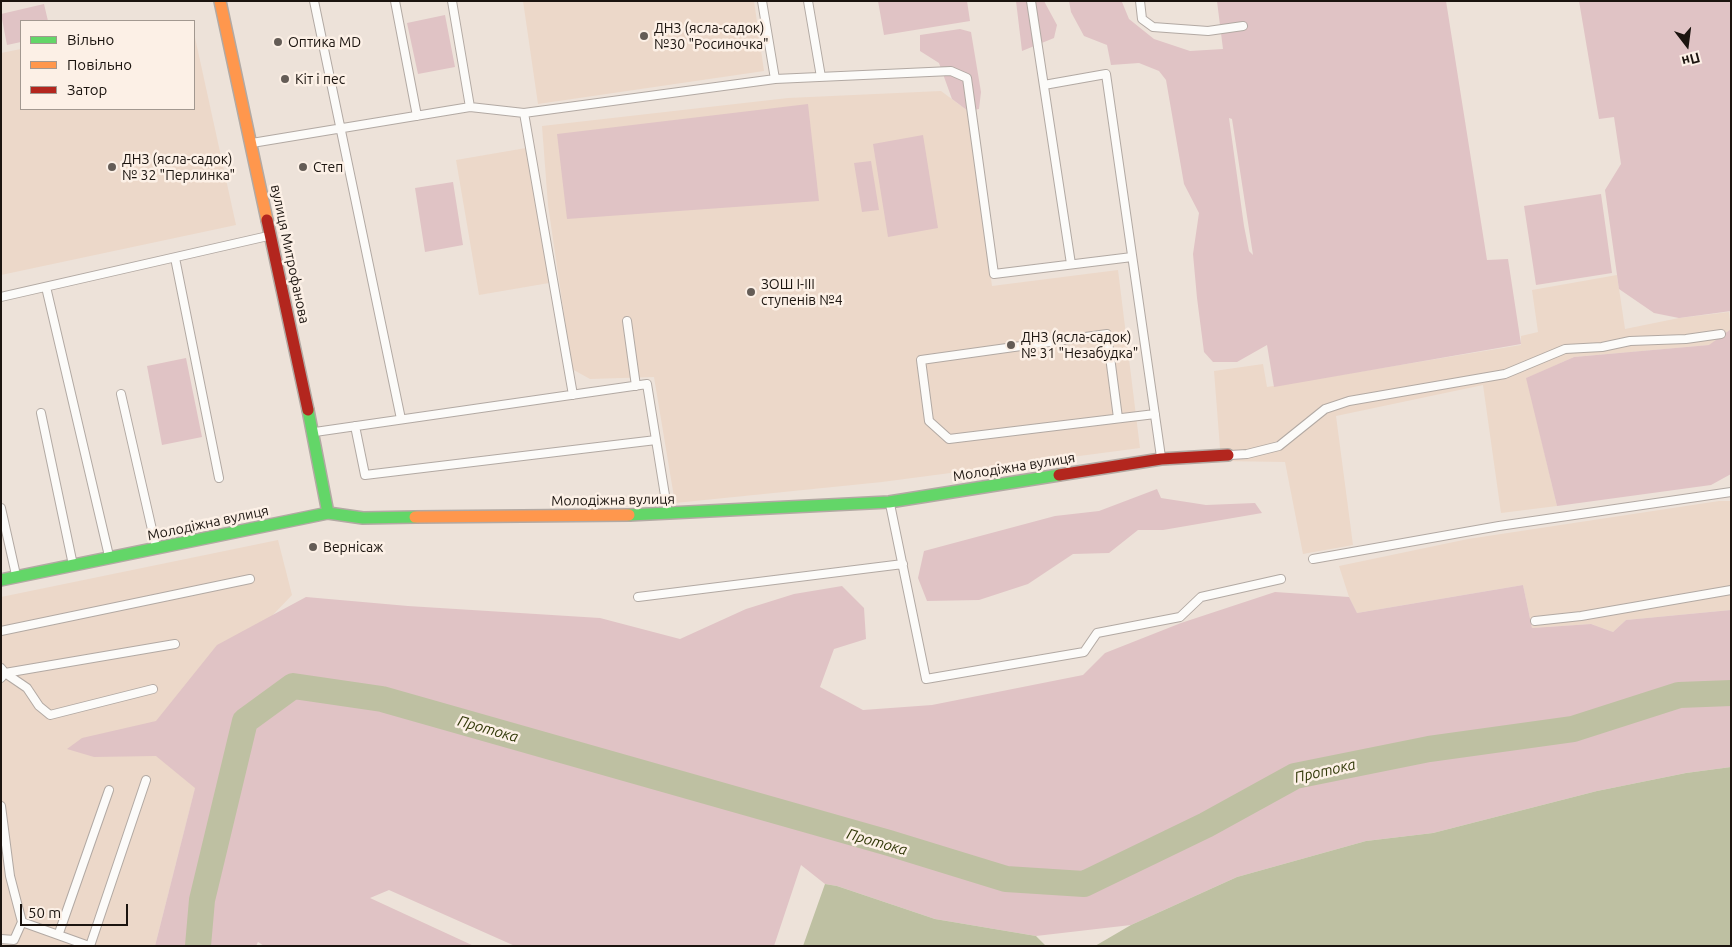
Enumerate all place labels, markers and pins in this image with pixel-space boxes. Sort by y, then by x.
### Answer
place label: ДНЗ (ясла-садок) №30 "Росиночка" [654,20,769,52]
marker: ДНЗ (ясла-садок) №30 "Росиночка" [638,30,650,42]
place label: Оптика MD [288,34,361,50]
marker: Оптика MD [272,36,284,48]
place label: Кіт і пес [295,71,345,87]
marker: Кіт і пес [279,73,291,85]
place label: ДНЗ (ясла-садок) № 32 "Перлинка" [122,151,235,184]
place label: Степ [313,159,343,175]
marker: ДНЗ (ясла-садок) № 32 "Перлинка" [106,161,118,173]
marker: Степ [297,161,309,173]
place label: ЗОШ І-ІІІ ступенів №4 [761,276,843,308]
marker: ЗОШ І-ІІІ ступенів №4 [745,286,757,298]
place label: ДНЗ (ясла-садок) № 31 "Незабудка" [1021,329,1138,362]
marker: ДНЗ (ясла-садок) № 31 "Незабудка" [1005,339,1017,351]
place label: Вернісаж [323,539,383,555]
marker: Вернісаж [307,541,319,553]

